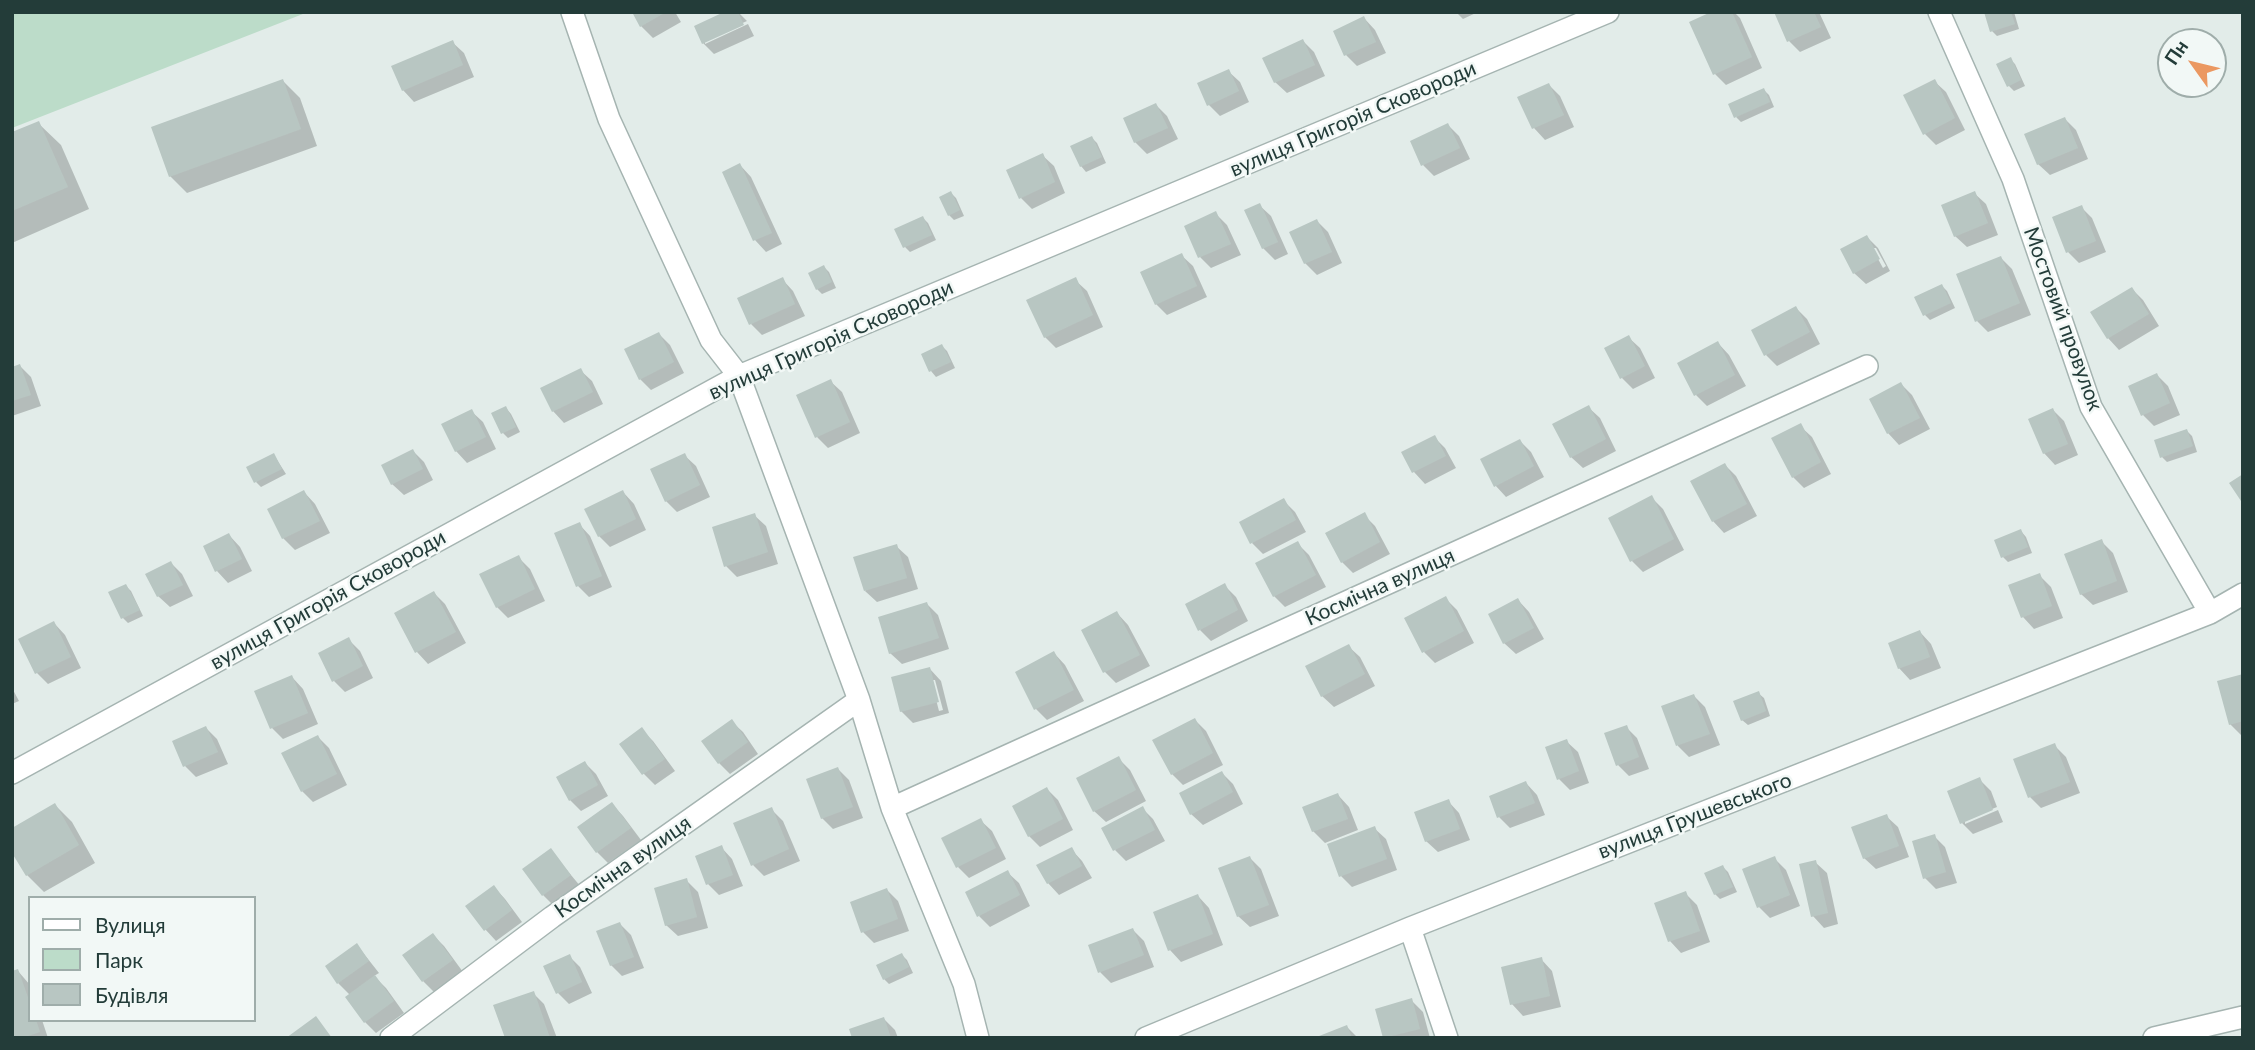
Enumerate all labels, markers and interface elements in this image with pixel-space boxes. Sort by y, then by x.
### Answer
north arrow [2157,28,2227,98]
text: Пн [2159,35,2192,69]
street label: вулиця Григорія Сковороди [1226,56,1480,182]
street label: Мостовий провулок [2018,224,2108,414]
street label: вулиця Григорія Сковороди [705,275,957,405]
street label: вулиця Григорія Сковороди [206,525,450,675]
street label: Космічна вулиця [1301,543,1459,631]
street label: вулиця Грушевського [1595,767,1795,865]
street label: Космічна вулиця [550,811,696,923]
legend [28,896,256,1022]
text: Вулиця [95,912,166,937]
text: Парк [95,947,143,972]
text: Будівля [95,982,168,1007]

